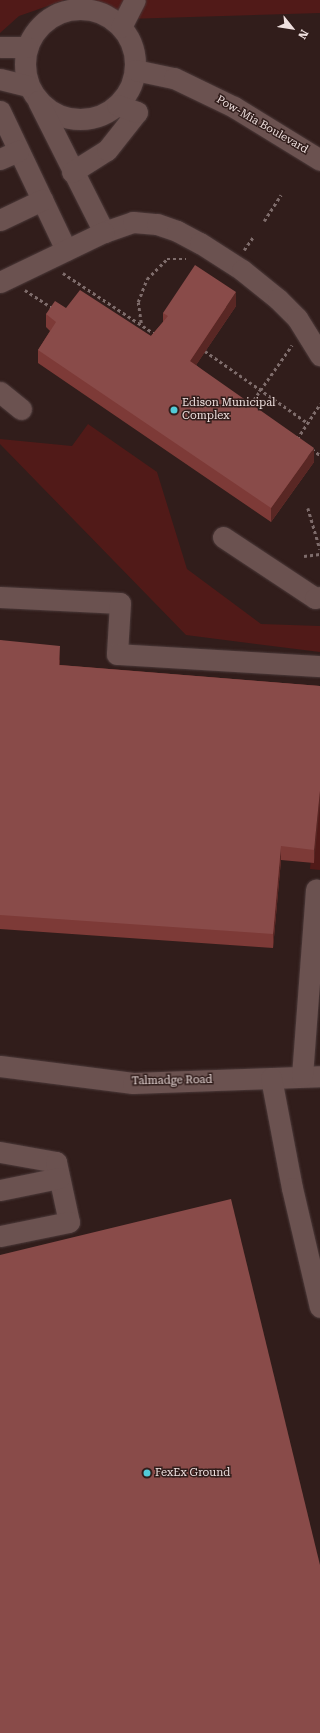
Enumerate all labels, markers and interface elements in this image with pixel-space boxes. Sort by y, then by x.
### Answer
north arrow [272,8,312,48]
text: N [295,27,311,41]
street label: Pow-Mia Boulevard [214,93,310,157]
place label: Edison Municipal Complex [182,397,276,423]
marker: Edison Municipal Complex [169,405,179,415]
street label: Talmadge Road [132,1074,212,1088]
place label: FexEx Ground [155,1466,230,1480]
marker: FexEx Ground [142,1468,152,1478]

